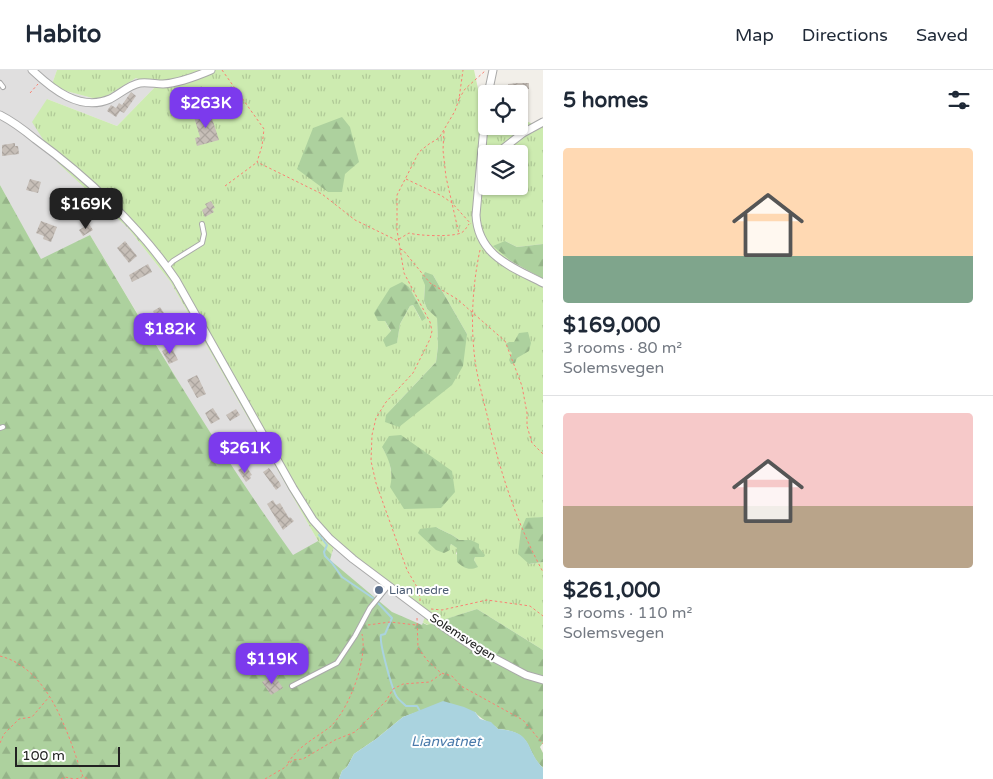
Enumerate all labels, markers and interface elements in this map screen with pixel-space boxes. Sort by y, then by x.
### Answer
text: Habito [25,20,101,49]
text: Map [735,24,774,46]
text: Directions [802,24,888,46]
text: Saved [916,24,968,46]
map controls [478,85,528,195]
button: locate [478,85,528,135]
icon: filters [945,86,973,114]
pin: $263K [171,87,241,129]
text: 5 homes [563,88,648,113]
text: $263K [181,93,231,113]
button: layers [478,145,528,195]
icon: home [723,180,813,270]
pin: $169K [51,188,121,230]
text: $169K [61,194,111,214]
pin: $182K [135,312,205,355]
text: $169,000 [563,313,661,338]
text: $182K [145,319,195,339]
text: 3 rooms · 80 m² [563,338,682,358]
text: Solemsvegen [563,358,664,378]
pin: $261K [210,432,280,474]
text: $261K [220,438,270,458]
icon: home [723,446,813,536]
text: $261,000 [563,578,661,603]
place label: Lian nedre [389,583,449,597]
marker: Lian nedre [373,584,385,596]
text: 3 rooms · 110 m² [563,603,692,623]
street label: Solemsvegen [427,610,499,664]
text: Solemsvegen [563,623,664,643]
pin: $119K [237,642,307,685]
text: $119K [247,649,297,669]
water label: Lianvatnet [411,733,483,750]
scale bar [15,744,120,767]
text: 100 m [22,747,65,764]

